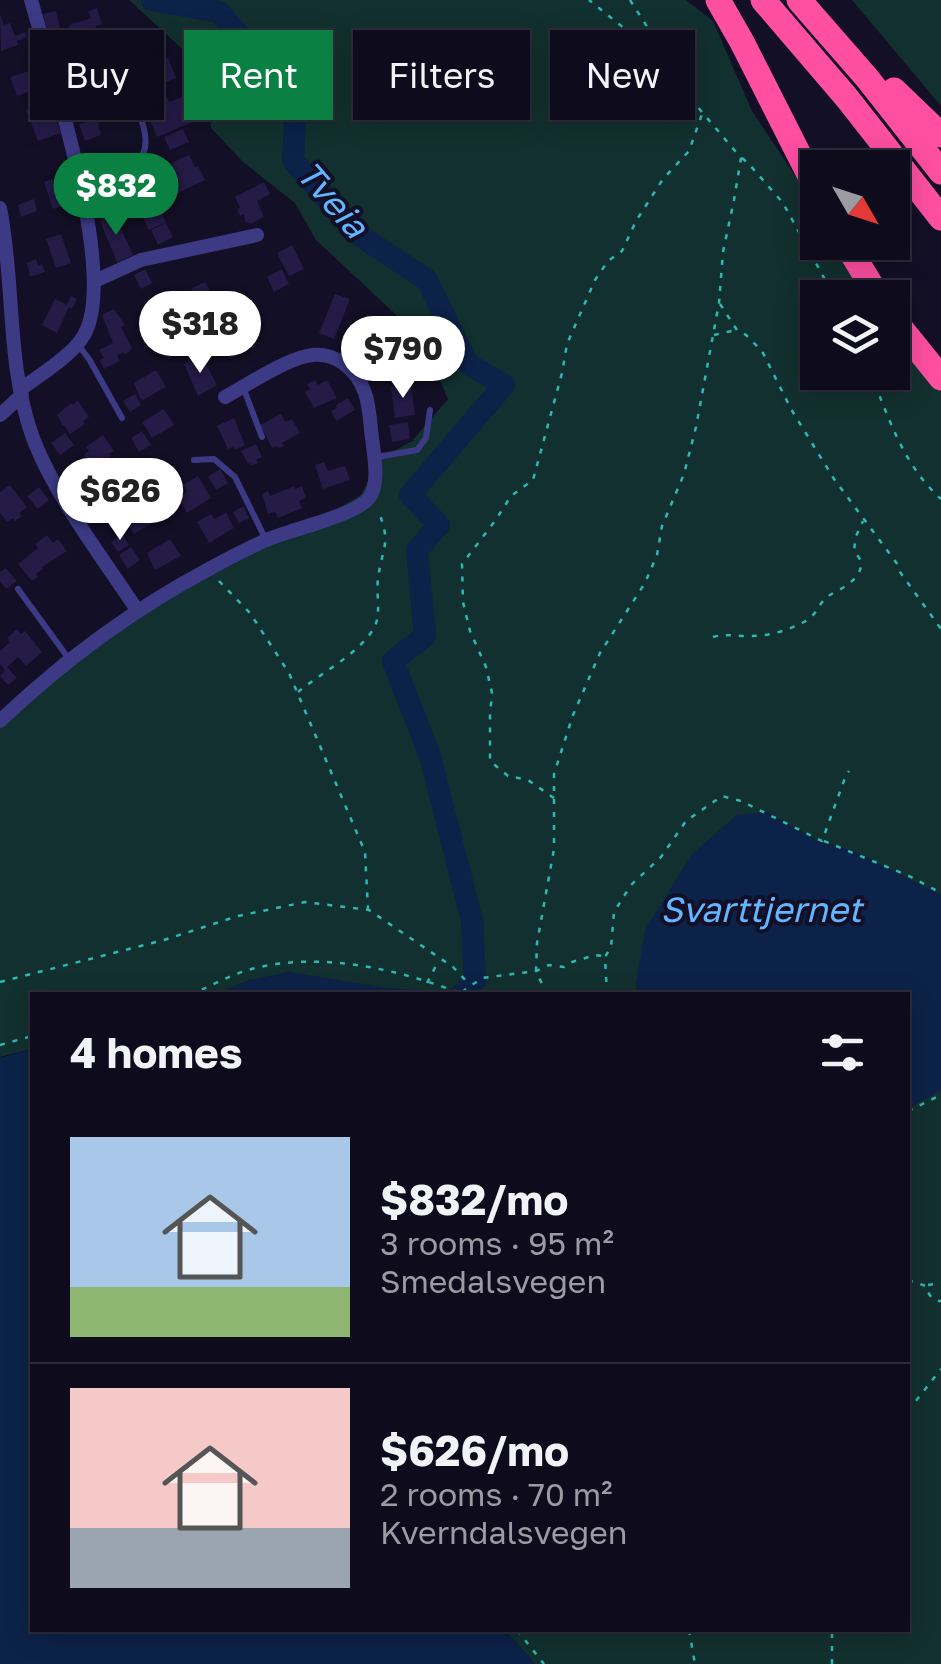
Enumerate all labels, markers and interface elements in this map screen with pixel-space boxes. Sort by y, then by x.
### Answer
chip: Buy [30,30,164,120]
chip: Rent [184,30,333,120]
chip: Filters [353,30,530,120]
chip: New [550,30,695,120]
north arrow [800,150,910,260]
map controls [800,150,910,390]
water label: Tveia [289,152,378,247]
pin: $832 [57,153,175,238]
text: $832 [76,166,156,204]
button: layers [800,280,910,390]
pin: $318 [141,291,259,376]
text: $318 [161,304,239,342]
pin: $790 [344,316,462,401]
text: $790 [363,329,443,367]
pin: $626 [61,458,179,543]
text: $626 [79,471,161,509]
water label: Svarttjernet [660,888,865,930]
icon: filters [815,1025,870,1080]
text: 4 homes [70,1027,242,1077]
text: $832/mo [380,1174,568,1224]
icon: home [150,1177,270,1297]
text: 3 rooms · 95 m² [380,1224,614,1262]
text: Smedalsvegen [380,1262,606,1300]
text: $626/mo [380,1425,569,1475]
icon: home [150,1428,270,1548]
text: 2 rooms · 70 m² [380,1475,613,1513]
text: Kverndalsvegen [380,1513,628,1551]

